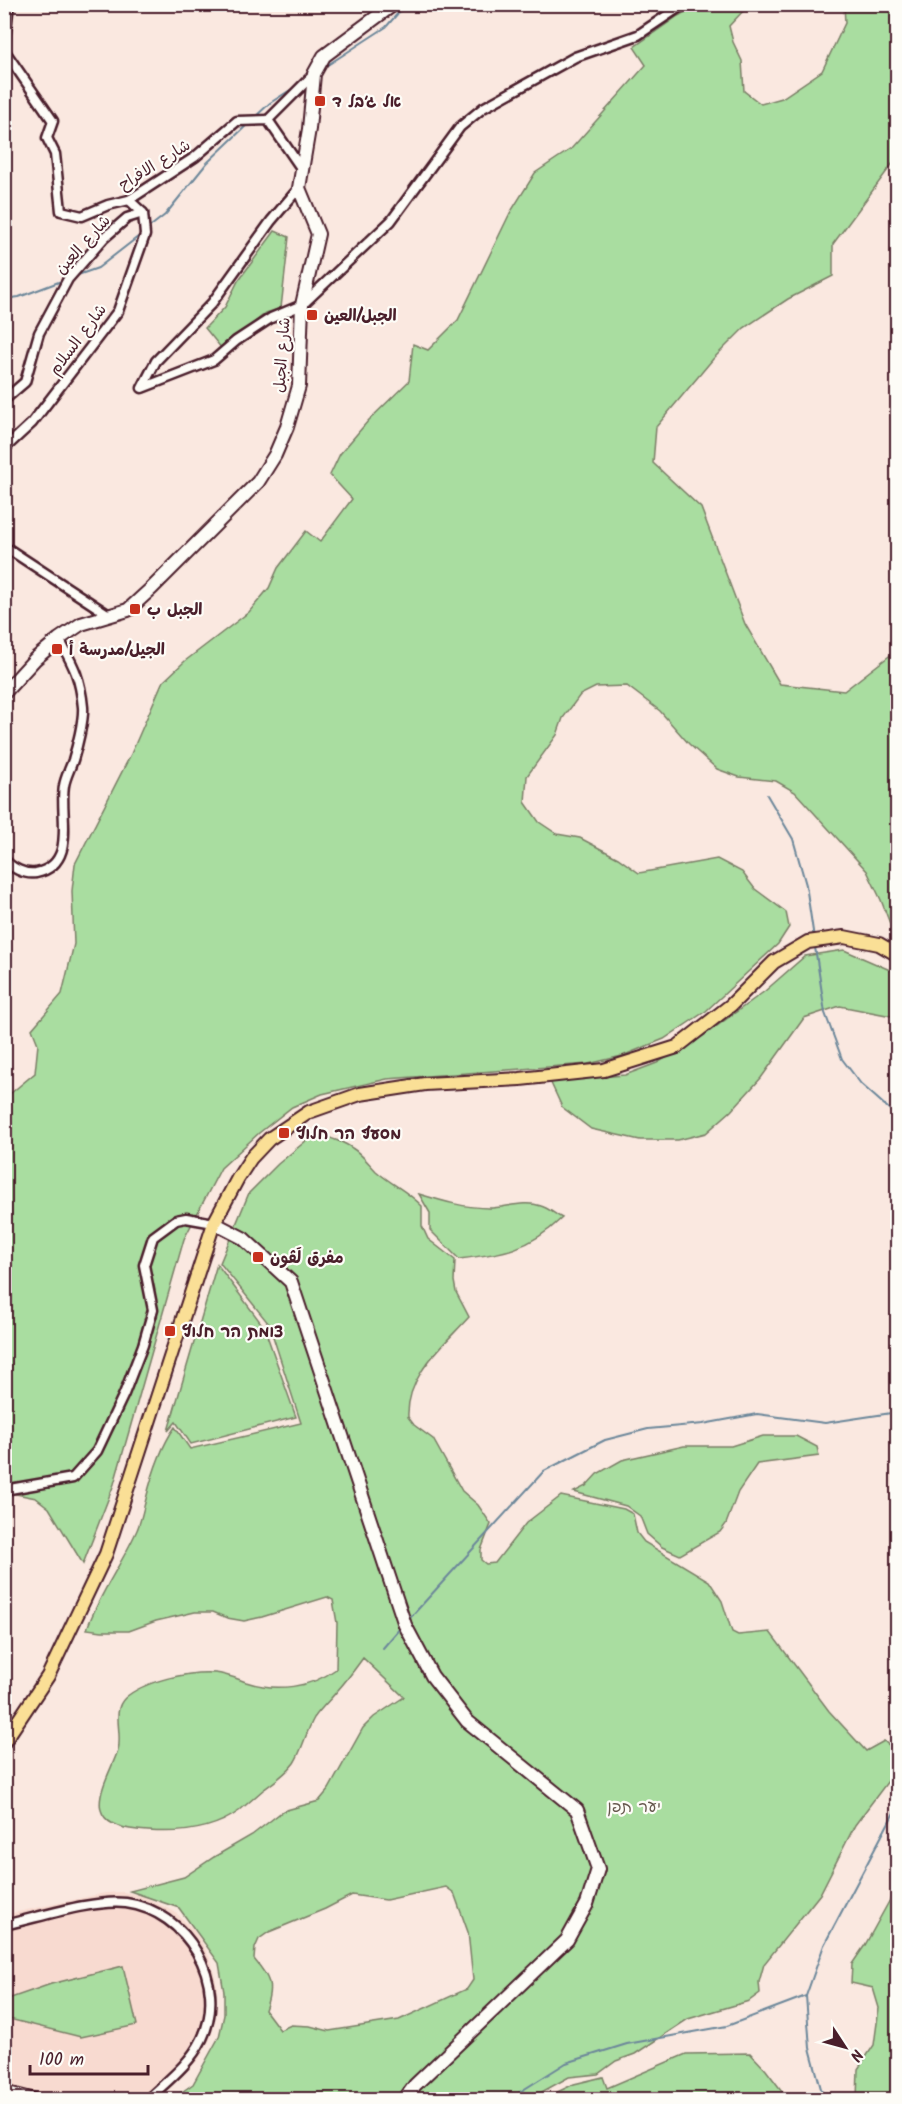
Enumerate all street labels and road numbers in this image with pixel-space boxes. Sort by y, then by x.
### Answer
street label: شارع الافراح [114,133,196,197]
street label: شارع العين [49,209,117,281]
street label: شارع السلام [43,299,113,381]
street label: شارع الجبل [267,316,298,394]

